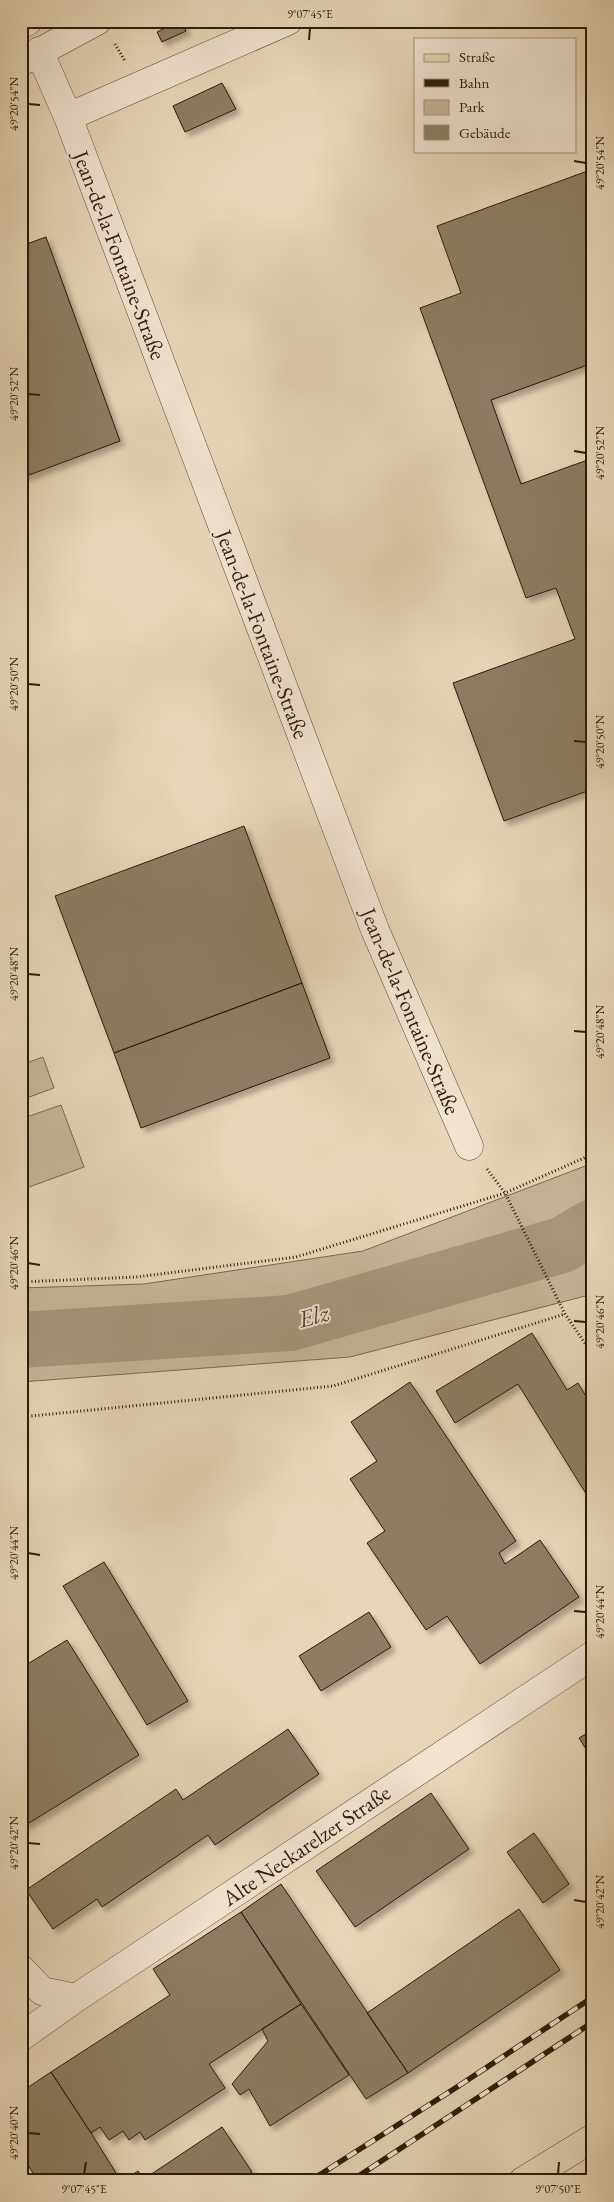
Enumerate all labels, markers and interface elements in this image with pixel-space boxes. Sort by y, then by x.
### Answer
text: 9°07'45"E [287,6,333,22]
legend [414,38,576,152]
text: Straße [459,47,495,66]
text: Bahn [459,73,490,92]
text: 49°20'54"N [6,77,22,131]
text: Park [459,97,486,116]
text: Gebäude [459,123,511,142]
text: 49°20'54"N [592,136,608,190]
street label: Jean-de-la-Fontaine-Straße [66,145,173,364]
text: 49°20'52"N [6,367,22,421]
text: 49°20'52"N [592,426,608,480]
street label: Jean-de-la-Fontaine-Straße [209,524,316,743]
text: 49°20'50"N [6,657,22,711]
text: 49°20'50"N [592,715,608,769]
street label: Jean-de-la-Fontaine-Straße [353,902,467,1119]
text: 49°20'48"N [6,947,22,1001]
text: 49°20'48"N [592,1005,608,1059]
text: 49°20'46"N [6,1236,22,1290]
text: 49°20'46"N [592,1295,608,1349]
water label: Elz [294,1297,333,1335]
text: 49°20'44"N [6,1526,22,1580]
text: 49°20'44"N [592,1585,608,1639]
street label: Alte Neckarelzer Straße [216,1778,396,1913]
text: 49°20'42"N [6,1816,22,1870]
text: 49°20'42"N [592,1875,608,1929]
text: 49°20'40"N [6,2106,22,2160]
text: 9°07'45"E [61,2181,107,2197]
text: 9°07'50"E [535,2181,581,2197]

